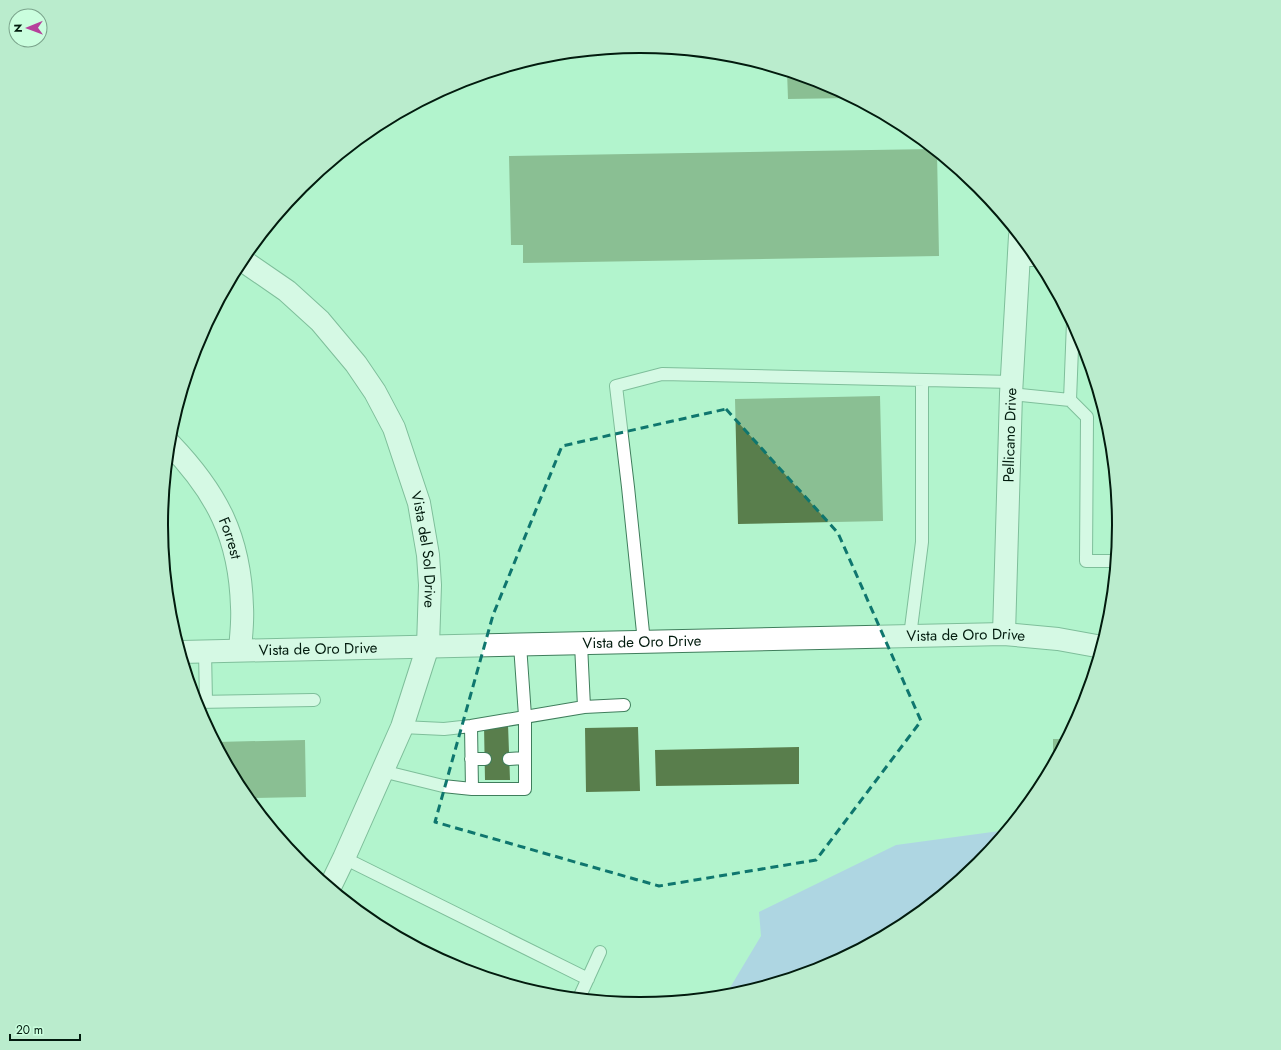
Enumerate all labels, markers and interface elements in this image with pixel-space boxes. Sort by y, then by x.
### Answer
north arrow [8,8,48,48]
text: N [10,24,26,33]
street label: Pellicano Drive [997,387,1022,483]
street label: Vista del Sol Drive [405,489,441,608]
street label: Forrest [213,514,247,561]
street label: Vista de Oro Drive [906,623,1026,647]
street label: Vista de Oro Drive [582,630,702,654]
street label: Vista de Oro Drive [258,637,378,661]
scale bar [10,1016,80,1042]
text: 20 m [16,1021,43,1039]

